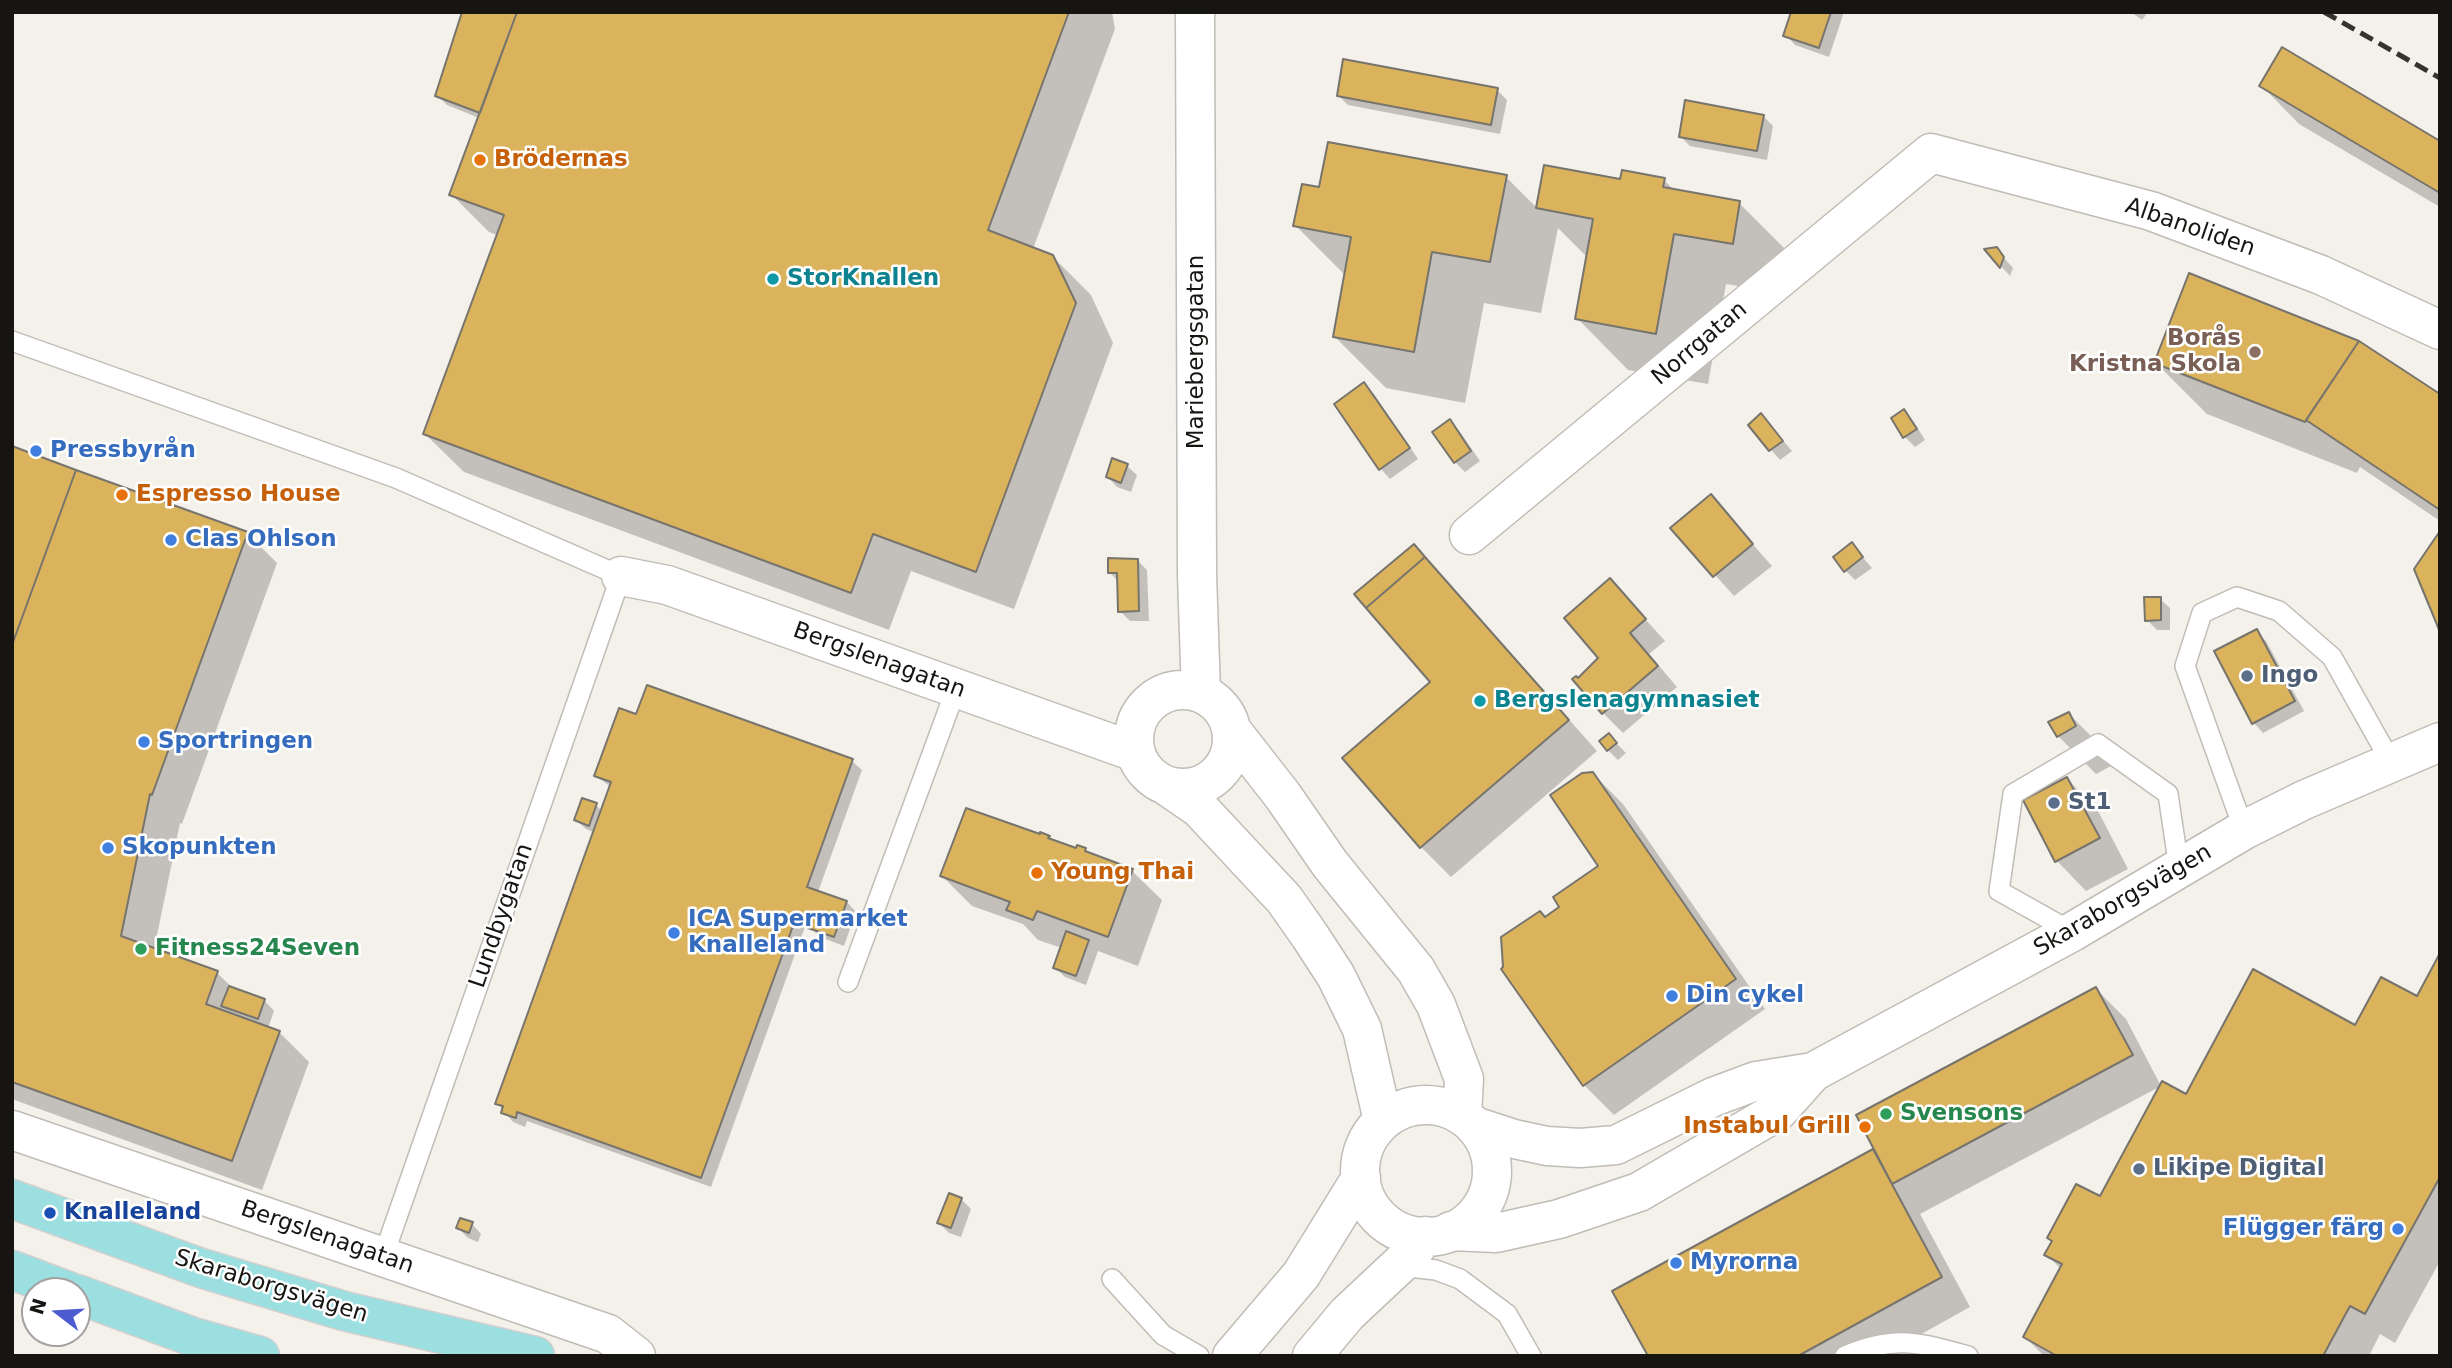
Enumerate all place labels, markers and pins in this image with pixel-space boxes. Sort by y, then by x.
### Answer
place label: Brödernas [494,146,628,174]
marker: Brödernas [472,152,488,168]
place label: StorKnallen [787,265,939,293]
marker: StorKnallen [765,271,781,287]
place label: Borås Kristna Skola [2069,325,2241,379]
marker: Borås Kristna Skola [2247,344,2263,360]
place label: Pressbyrån [50,437,196,465]
marker: Pressbyrån [28,443,44,459]
place label: Espresso House [136,481,341,509]
marker: Espresso House [114,487,130,503]
place label: Clas Ohlson [185,526,337,554]
marker: Clas Ohlson [163,532,179,548]
place label: Ingo [2261,662,2318,690]
marker: Ingo [2239,668,2255,684]
place label: Bergslenagymnasiet [1494,687,1759,715]
marker: Bergslenagymnasiet [1472,693,1488,709]
place label: Sportringen [158,728,313,756]
marker: Sportringen [136,734,152,750]
place label: St1 [2068,789,2112,817]
marker: St1 [2046,795,2062,811]
place label: Skopunkten [122,834,277,862]
marker: Skopunkten [100,840,116,856]
place label: Young Thai [1051,859,1194,887]
marker: Young Thai [1029,865,1045,881]
place label: ICA Supermarket Knalleland [688,906,908,960]
marker: ICA Supermarket Knalleland [666,925,682,941]
place label: Fitness24Seven [155,935,360,963]
marker: Fitness24Seven [133,941,149,957]
place label: Din cykel [1686,982,1804,1010]
marker: Din cykel [1664,988,1680,1004]
place label: Svensons [1900,1100,2023,1128]
marker: Svensons [1878,1106,1894,1122]
place label: Instabul Grill [1683,1113,1851,1141]
marker: Instabul Grill [1857,1119,1873,1135]
place label: Likipe Digital [2153,1155,2325,1183]
marker: Likipe Digital [2131,1161,2147,1177]
place label: Knalleland [64,1199,201,1227]
marker: Knalleland [42,1205,58,1221]
place label: Flügger färg [2223,1215,2384,1243]
marker: Flügger färg [2390,1221,2406,1237]
place label: Myrorna [1690,1249,1798,1277]
marker: Myrorna [1668,1255,1684,1271]

